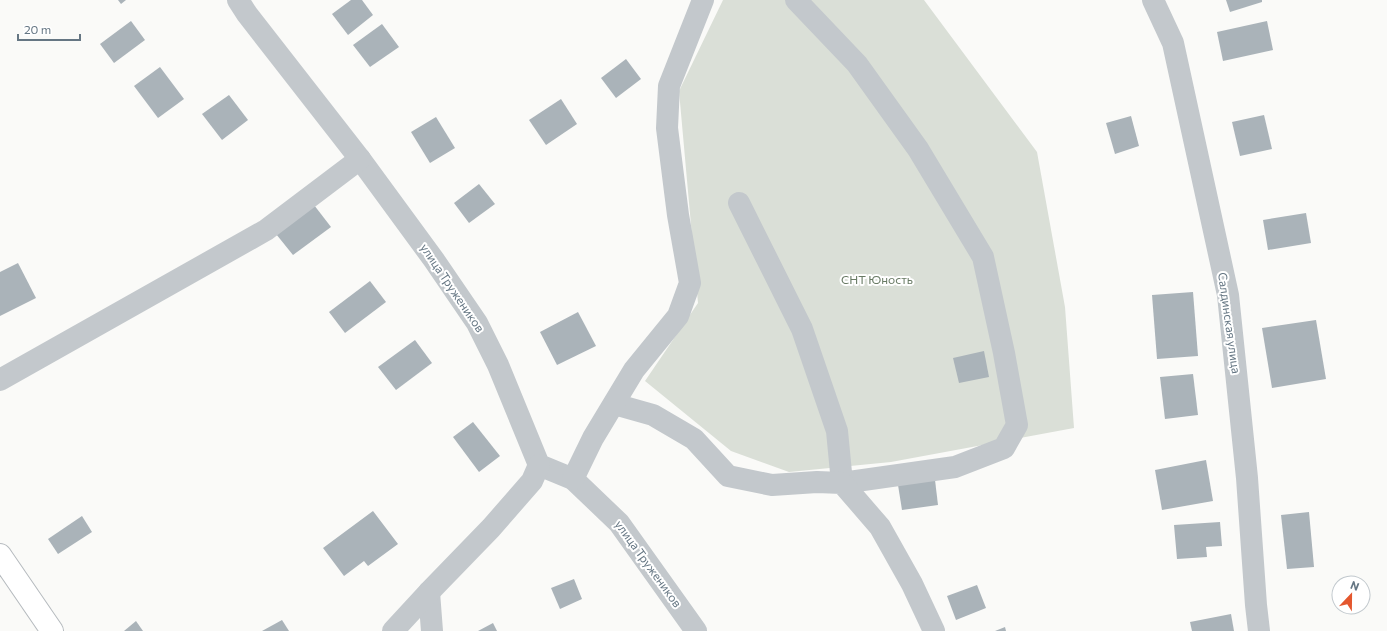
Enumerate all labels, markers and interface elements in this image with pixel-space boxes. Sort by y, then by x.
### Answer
scale bar [18,16,80,42]
text: 20 m [24,22,51,36]
street label: улица Тружеников [418,240,488,334]
street label: Салдинская улица [1216,271,1244,374]
park label: СНТ Юность [841,272,913,286]
street label: улица Тружеников [613,517,685,610]
north arrow [1331,575,1371,615]
text: N [1349,578,1361,593]

